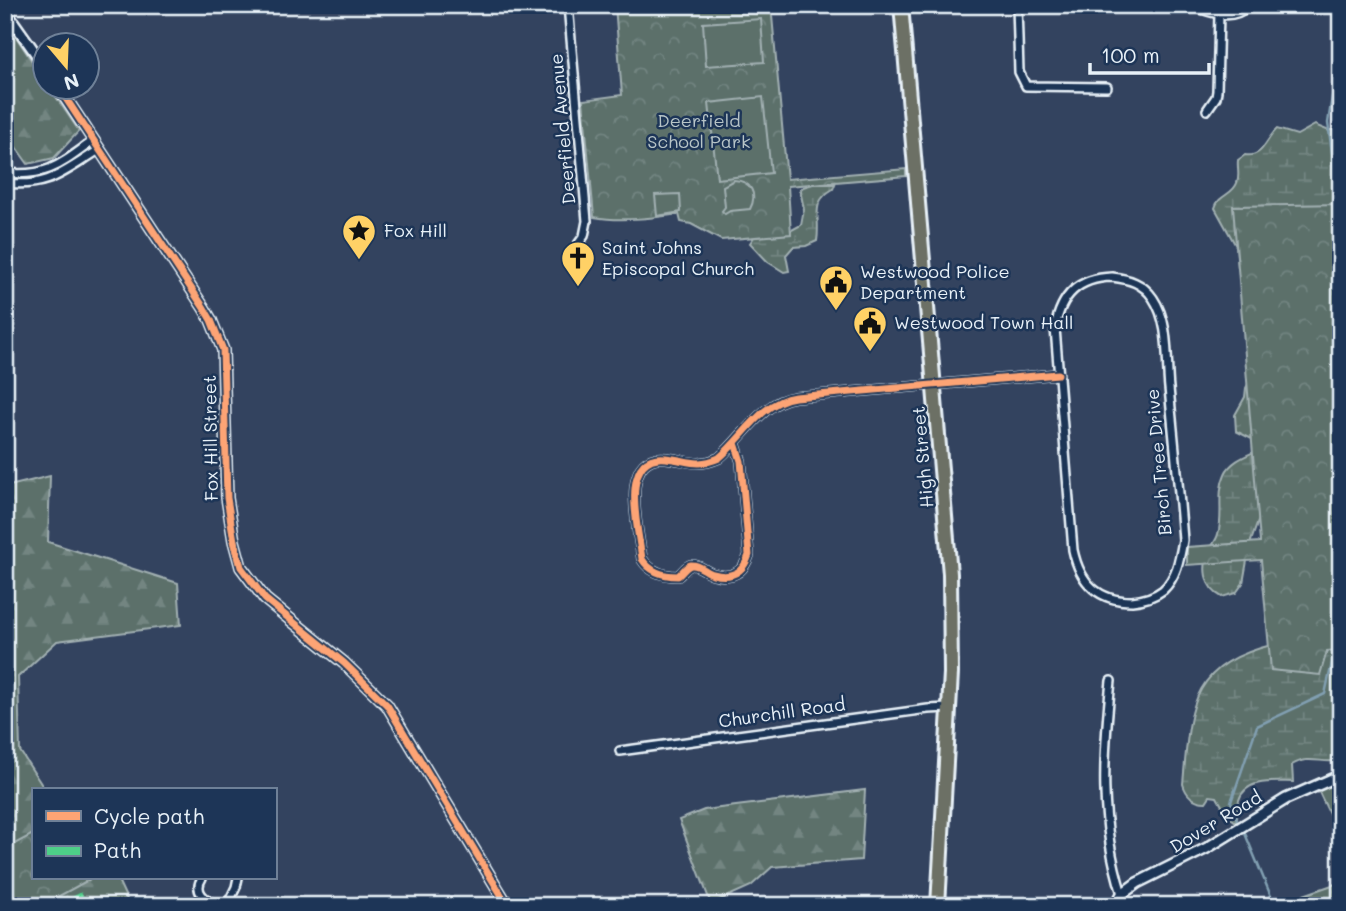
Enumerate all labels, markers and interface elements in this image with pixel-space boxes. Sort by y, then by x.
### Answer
north arrow [32,32,102,102]
scale bar [1090,32,1210,76]
text: 100 m [1101,41,1160,68]
street label: Deerfield Avenue [543,53,581,206]
text: N [61,68,83,97]
park label: Deerfield School Park [647,108,751,153]
place icon: Fox Hill [340,212,378,261]
place label: Fox Hill [384,218,447,242]
place label: Saint Johns Episcopal Church [602,235,754,280]
church icon: Saint Johns Episcopal Church [559,239,597,288]
place label: Westwood Police Department [860,259,1010,304]
public building icon: Westwood Police Department [817,263,855,312]
public building icon: Westwood Town Hall [851,304,889,353]
place label: Westwood Town Hall [894,310,1074,334]
street label: Fox Hill Street [197,375,223,501]
street label: Birch Tree Drive [1140,388,1176,536]
street label: High Street [906,405,938,509]
street label: Churchill Road [717,691,847,733]
street label: Dover Road [1165,784,1266,858]
legend [32,788,276,880]
text: Cycle path [94,802,204,829]
text: Path [94,836,141,863]

